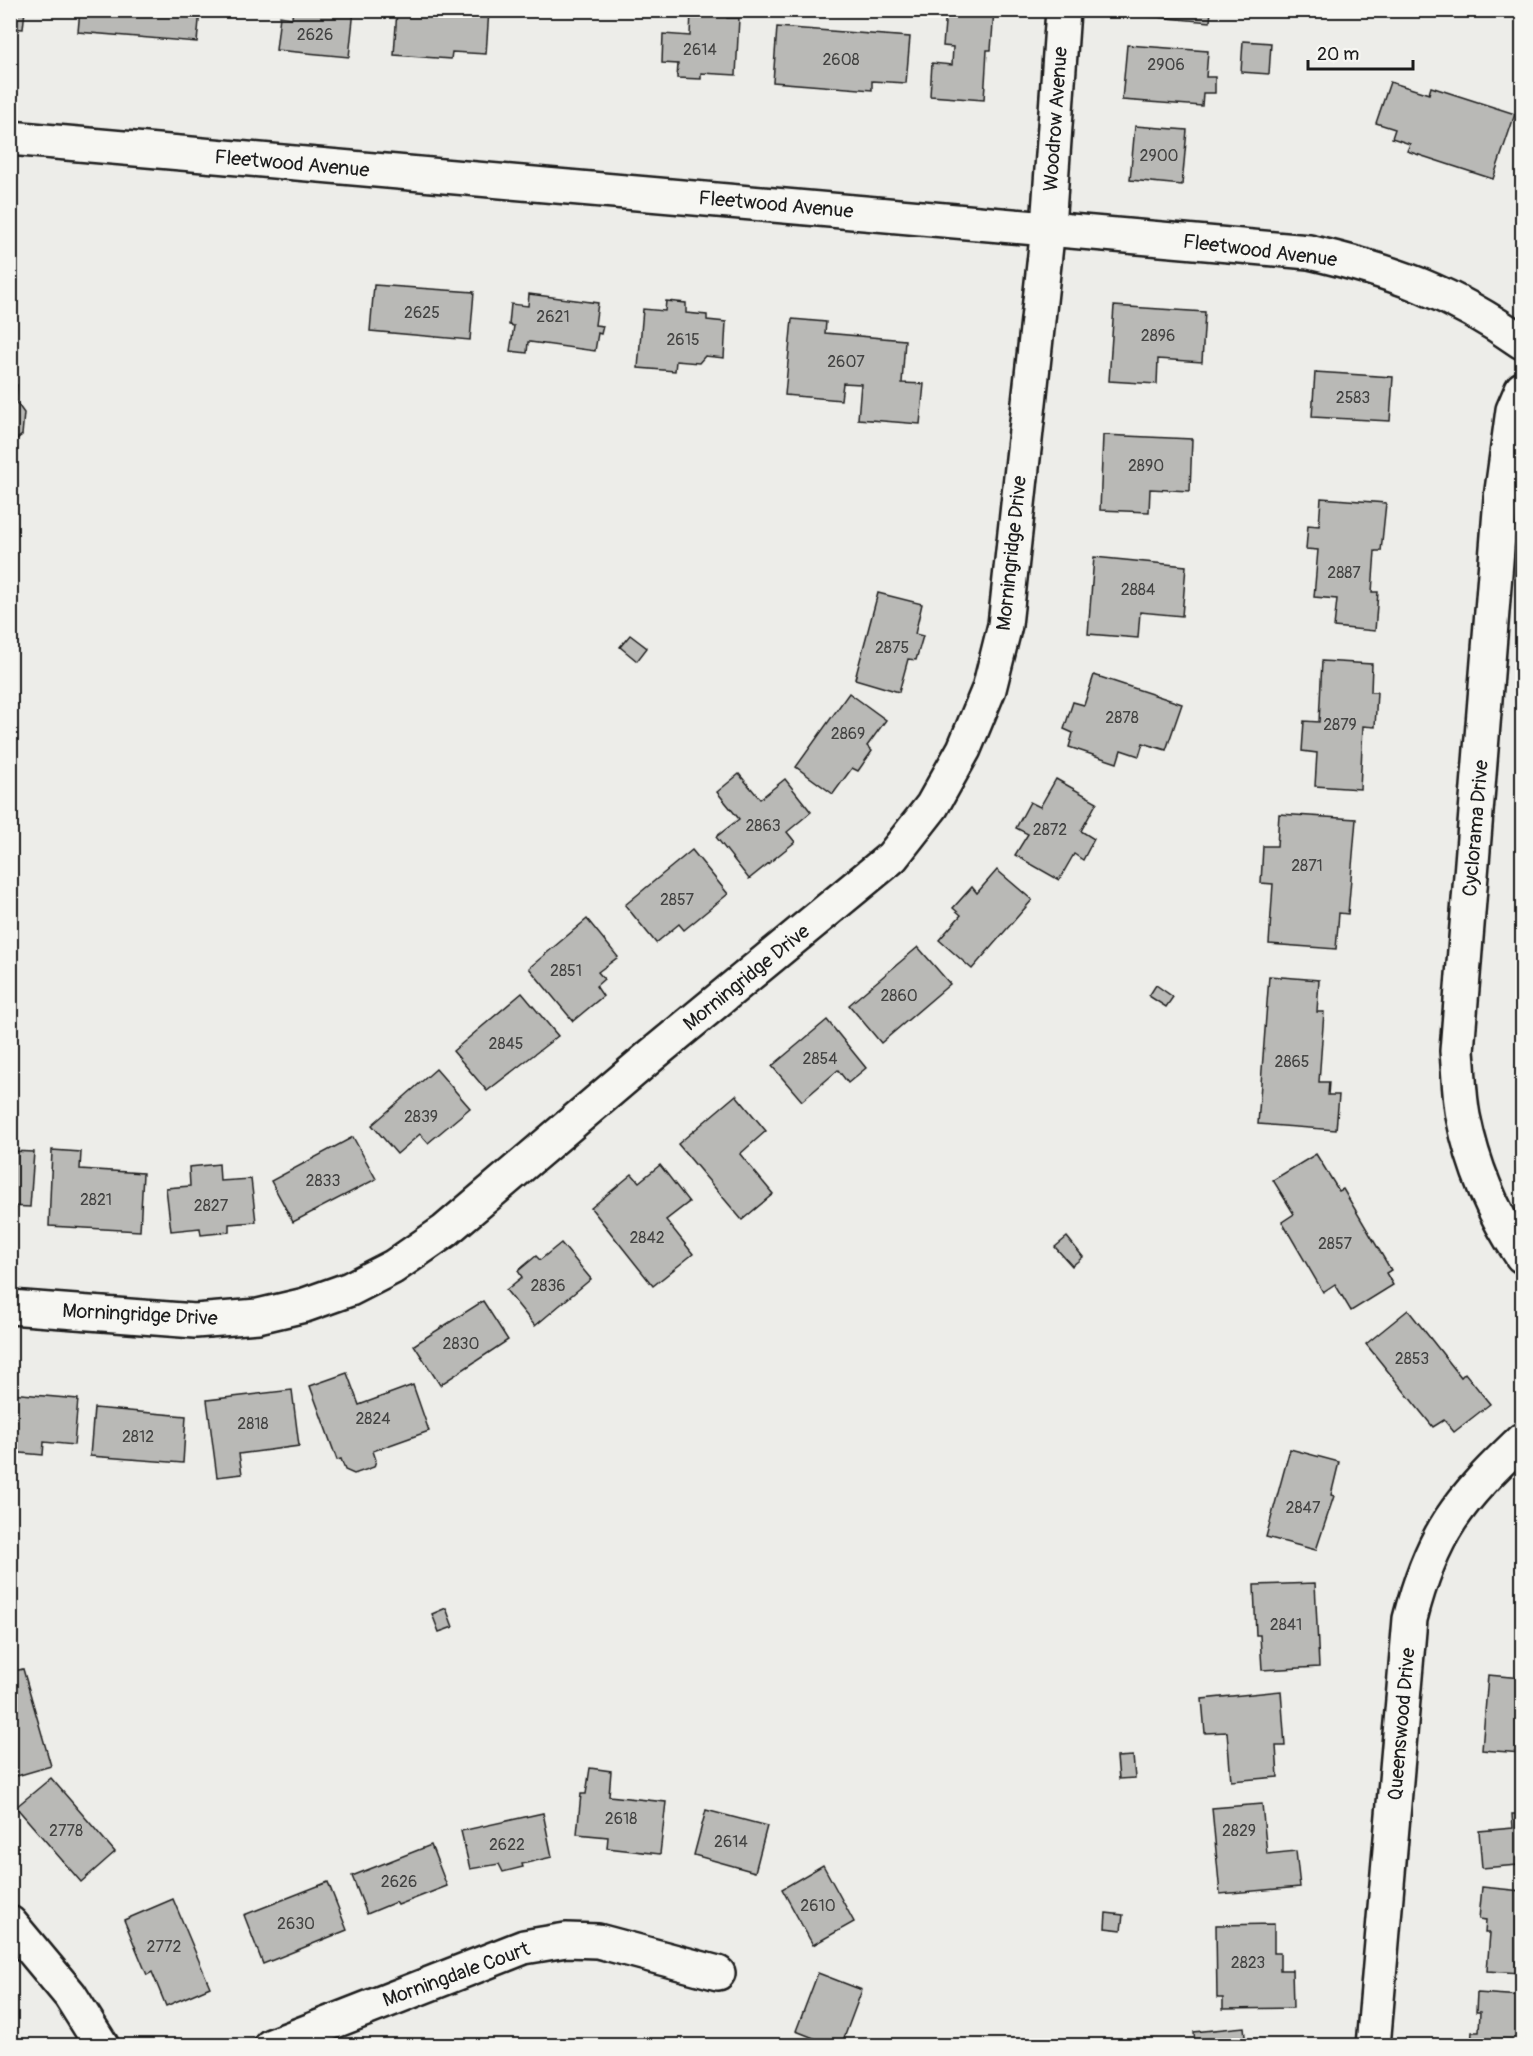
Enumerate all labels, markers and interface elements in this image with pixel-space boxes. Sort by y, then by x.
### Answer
house number: 2626 [297,25,333,45]
scale bar [1308,33,1413,71]
house number: 2614 [683,40,717,60]
text: 20 m [1317,43,1359,66]
street label: Woodrow Avenue [1038,46,1073,192]
house number: 2608 [822,50,860,70]
house number: 2906 [1147,55,1185,75]
street label: Fleetwood Avenue [214,144,370,183]
house number: 2900 [1139,146,1179,166]
street label: Fleetwood Avenue [698,185,854,224]
street label: Fleetwood Avenue [1181,229,1339,272]
house number: 2625 [404,303,440,323]
house number: 2621 [536,307,570,327]
house number: 2896 [1141,326,1175,346]
house number: 2615 [666,330,700,350]
house number: 2607 [827,352,865,372]
house number: 2583 [1336,388,1370,408]
house number: 2890 [1128,456,1164,476]
street label: Morningridge Drive [991,474,1032,632]
house number: 2887 [1327,563,1361,583]
house number: 2884 [1121,580,1155,600]
house number: 2875 [875,638,909,658]
house number: 2878 [1105,708,1139,728]
house number: 2879 [1323,715,1357,735]
house number: 2869 [831,724,865,744]
street label: Cyclorama Drive [1457,759,1494,897]
house number: 2863 [745,816,781,836]
house number: 2872 [1033,820,1067,840]
house number: 2871 [1291,856,1323,876]
house number: 2857 [660,890,695,910]
street label: Morningridge Drive [678,919,815,1036]
house number: 2851 [550,961,582,981]
house number: 2860 [880,986,918,1006]
house number: 2845 [489,1034,523,1054]
house number: 2854 [803,1049,837,1069]
house number: 2865 [1275,1052,1310,1072]
house number: 2839 [404,1107,438,1127]
house number: 2833 [306,1171,340,1191]
house number: 2821 [80,1190,112,1210]
house number: 2827 [194,1196,229,1216]
house number: 2842 [629,1228,665,1248]
house number: 2857 [1318,1234,1353,1254]
house number: 2836 [530,1276,566,1296]
street label: Morningridge Drive [62,1298,218,1331]
house number: 2830 [443,1334,479,1354]
house number: 2853 [1395,1349,1429,1369]
house number: 2824 [355,1409,391,1429]
house number: 2818 [237,1414,269,1434]
house number: 2812 [122,1427,154,1447]
house number: 2847 [1286,1498,1321,1518]
house number: 2841 [1270,1615,1302,1635]
street label: Queenswood Drive [1382,1646,1421,1801]
house number: 2618 [605,1809,637,1829]
house number: 2778 [49,1821,83,1841]
house number: 2829 [1222,1821,1256,1841]
house number: 2614 [714,1832,748,1852]
house number: 2622 [489,1835,525,1855]
house number: 2626 [381,1872,417,1892]
house number: 2610 [800,1896,836,1916]
house number: 2630 [277,1914,315,1934]
street label: Morningdale Court [379,1936,534,2013]
house number: 2772 [147,1937,181,1957]
house number: 2823 [1231,1953,1265,1973]

